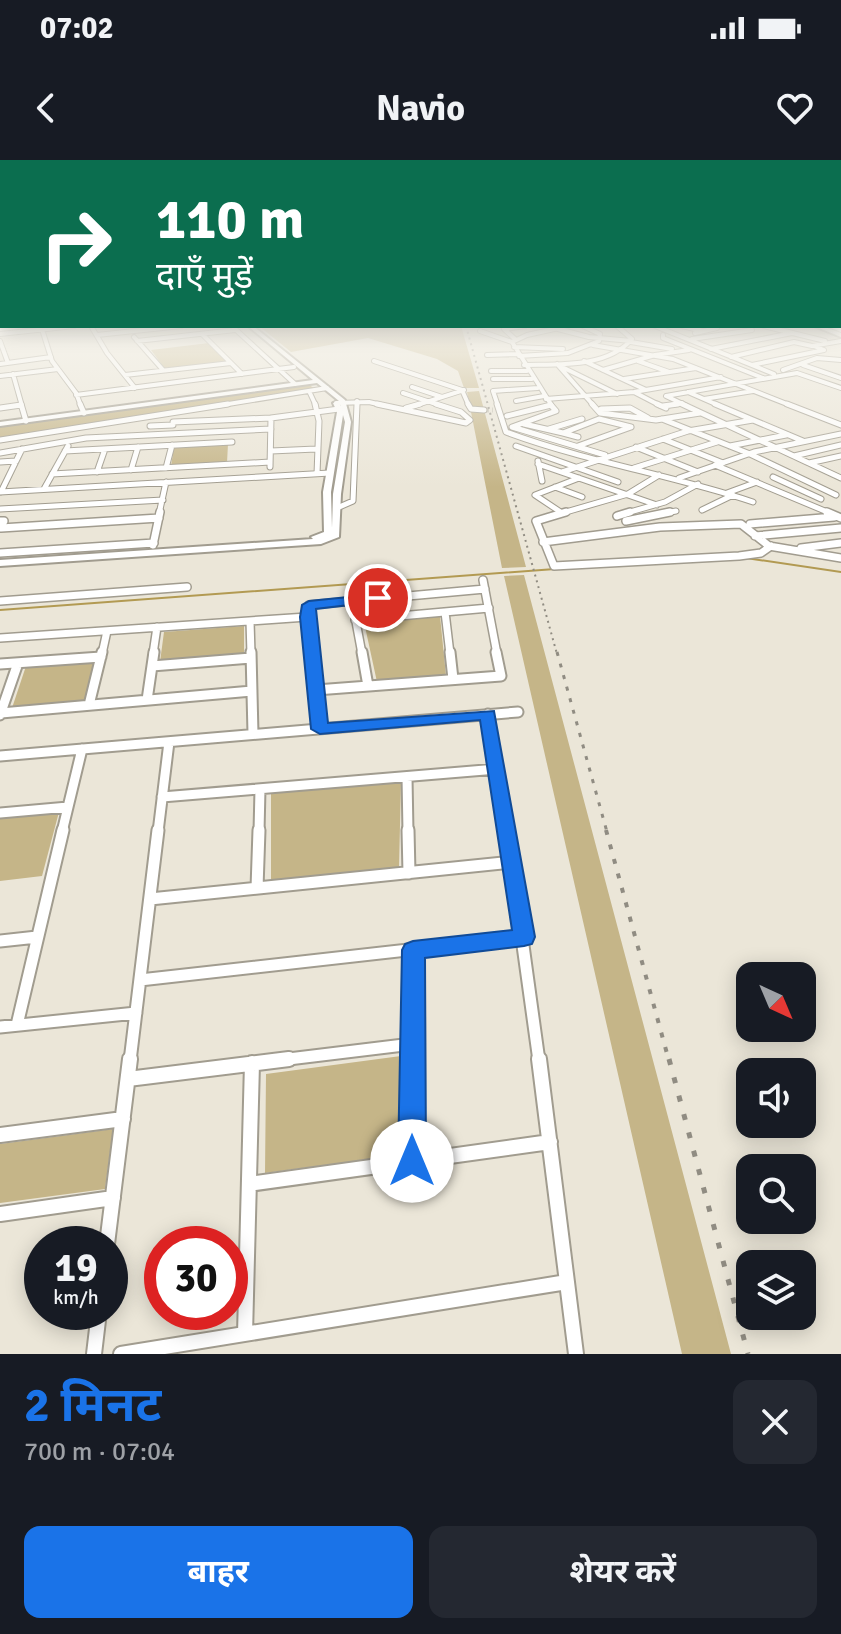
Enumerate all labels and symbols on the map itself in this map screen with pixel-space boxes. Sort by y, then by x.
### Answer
pin [344,564,412,632]
north arrow [736,962,816,1042]
position arrow [370,1119,454,1203]
speed limit sign: 30 [144,1226,248,1330]

